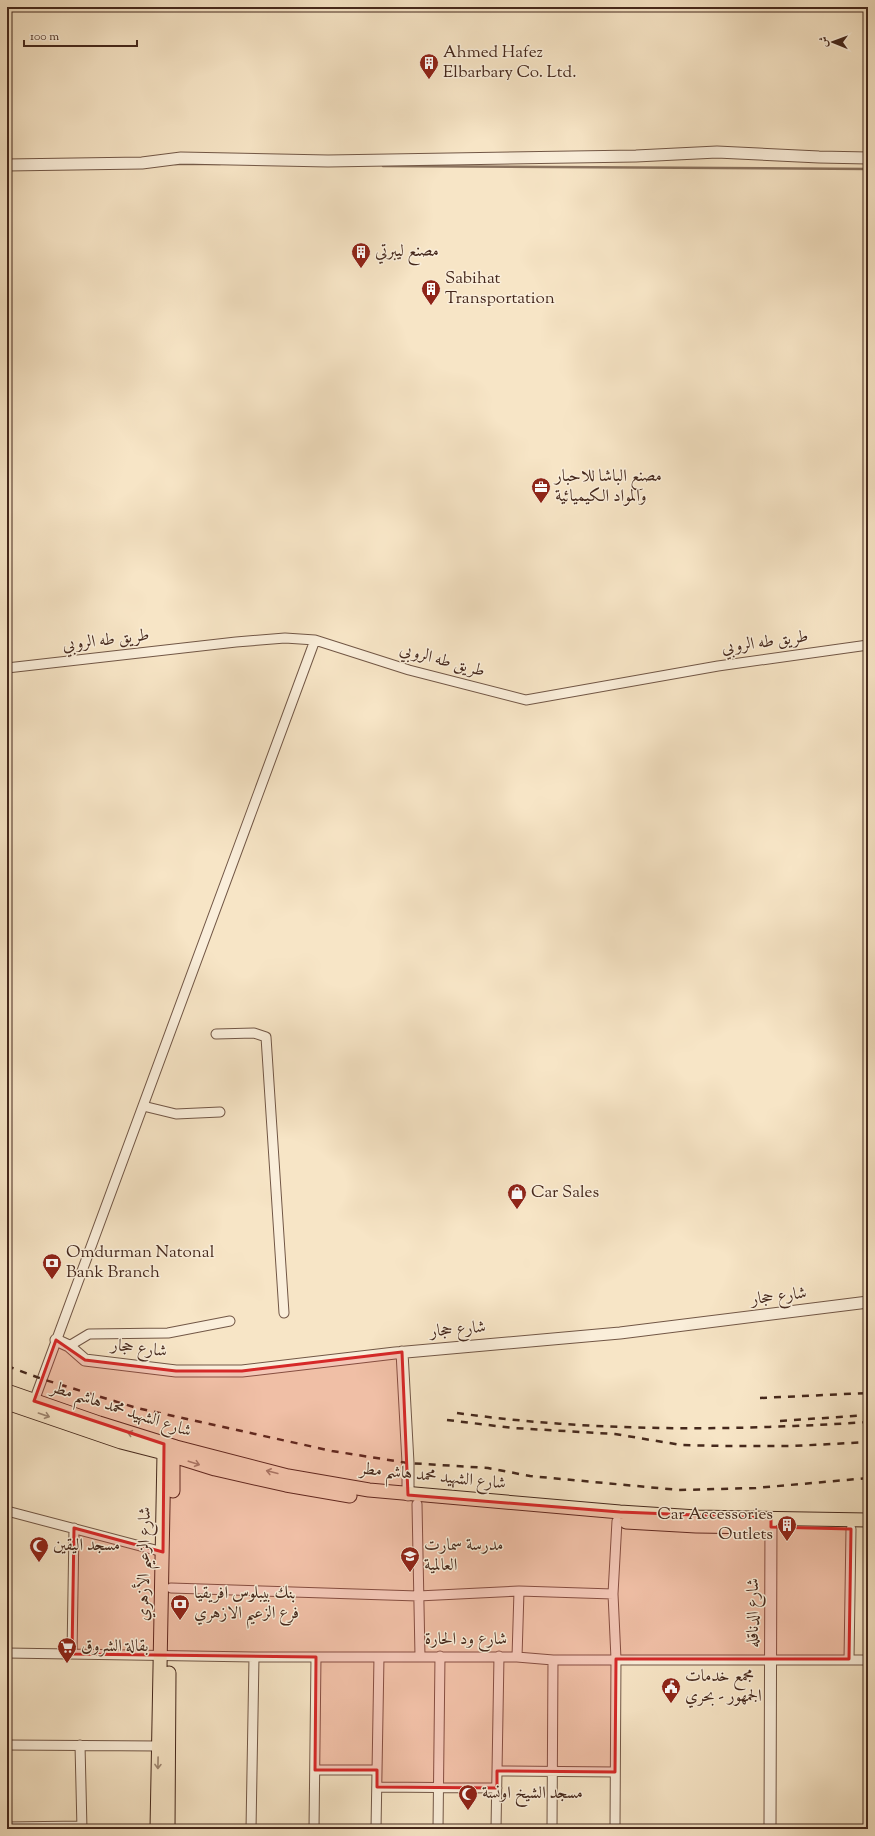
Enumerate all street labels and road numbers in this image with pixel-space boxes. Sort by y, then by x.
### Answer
street label: طريق طه الروبي [61,624,151,659]
street label: طريق طه الروبي [720,625,810,662]
street label: طريق طه الروبي [396,638,487,685]
street label: شارع حجار [748,1282,808,1313]
street label: شارع حجار [427,1316,487,1345]
street label: شارع حجار [108,1333,168,1364]
street label: شارع الشهيد محمد هاشم مطر [45,1375,194,1447]
street label: شارع الشهيد محمد هاشم مطر [357,1457,507,1500]
street label: شارع الزعيم الأزهري [131,1506,161,1622]
street label: شارع الدناقله [742,1578,766,1648]
street label: شارع ود الحارة [425,1628,507,1652]

